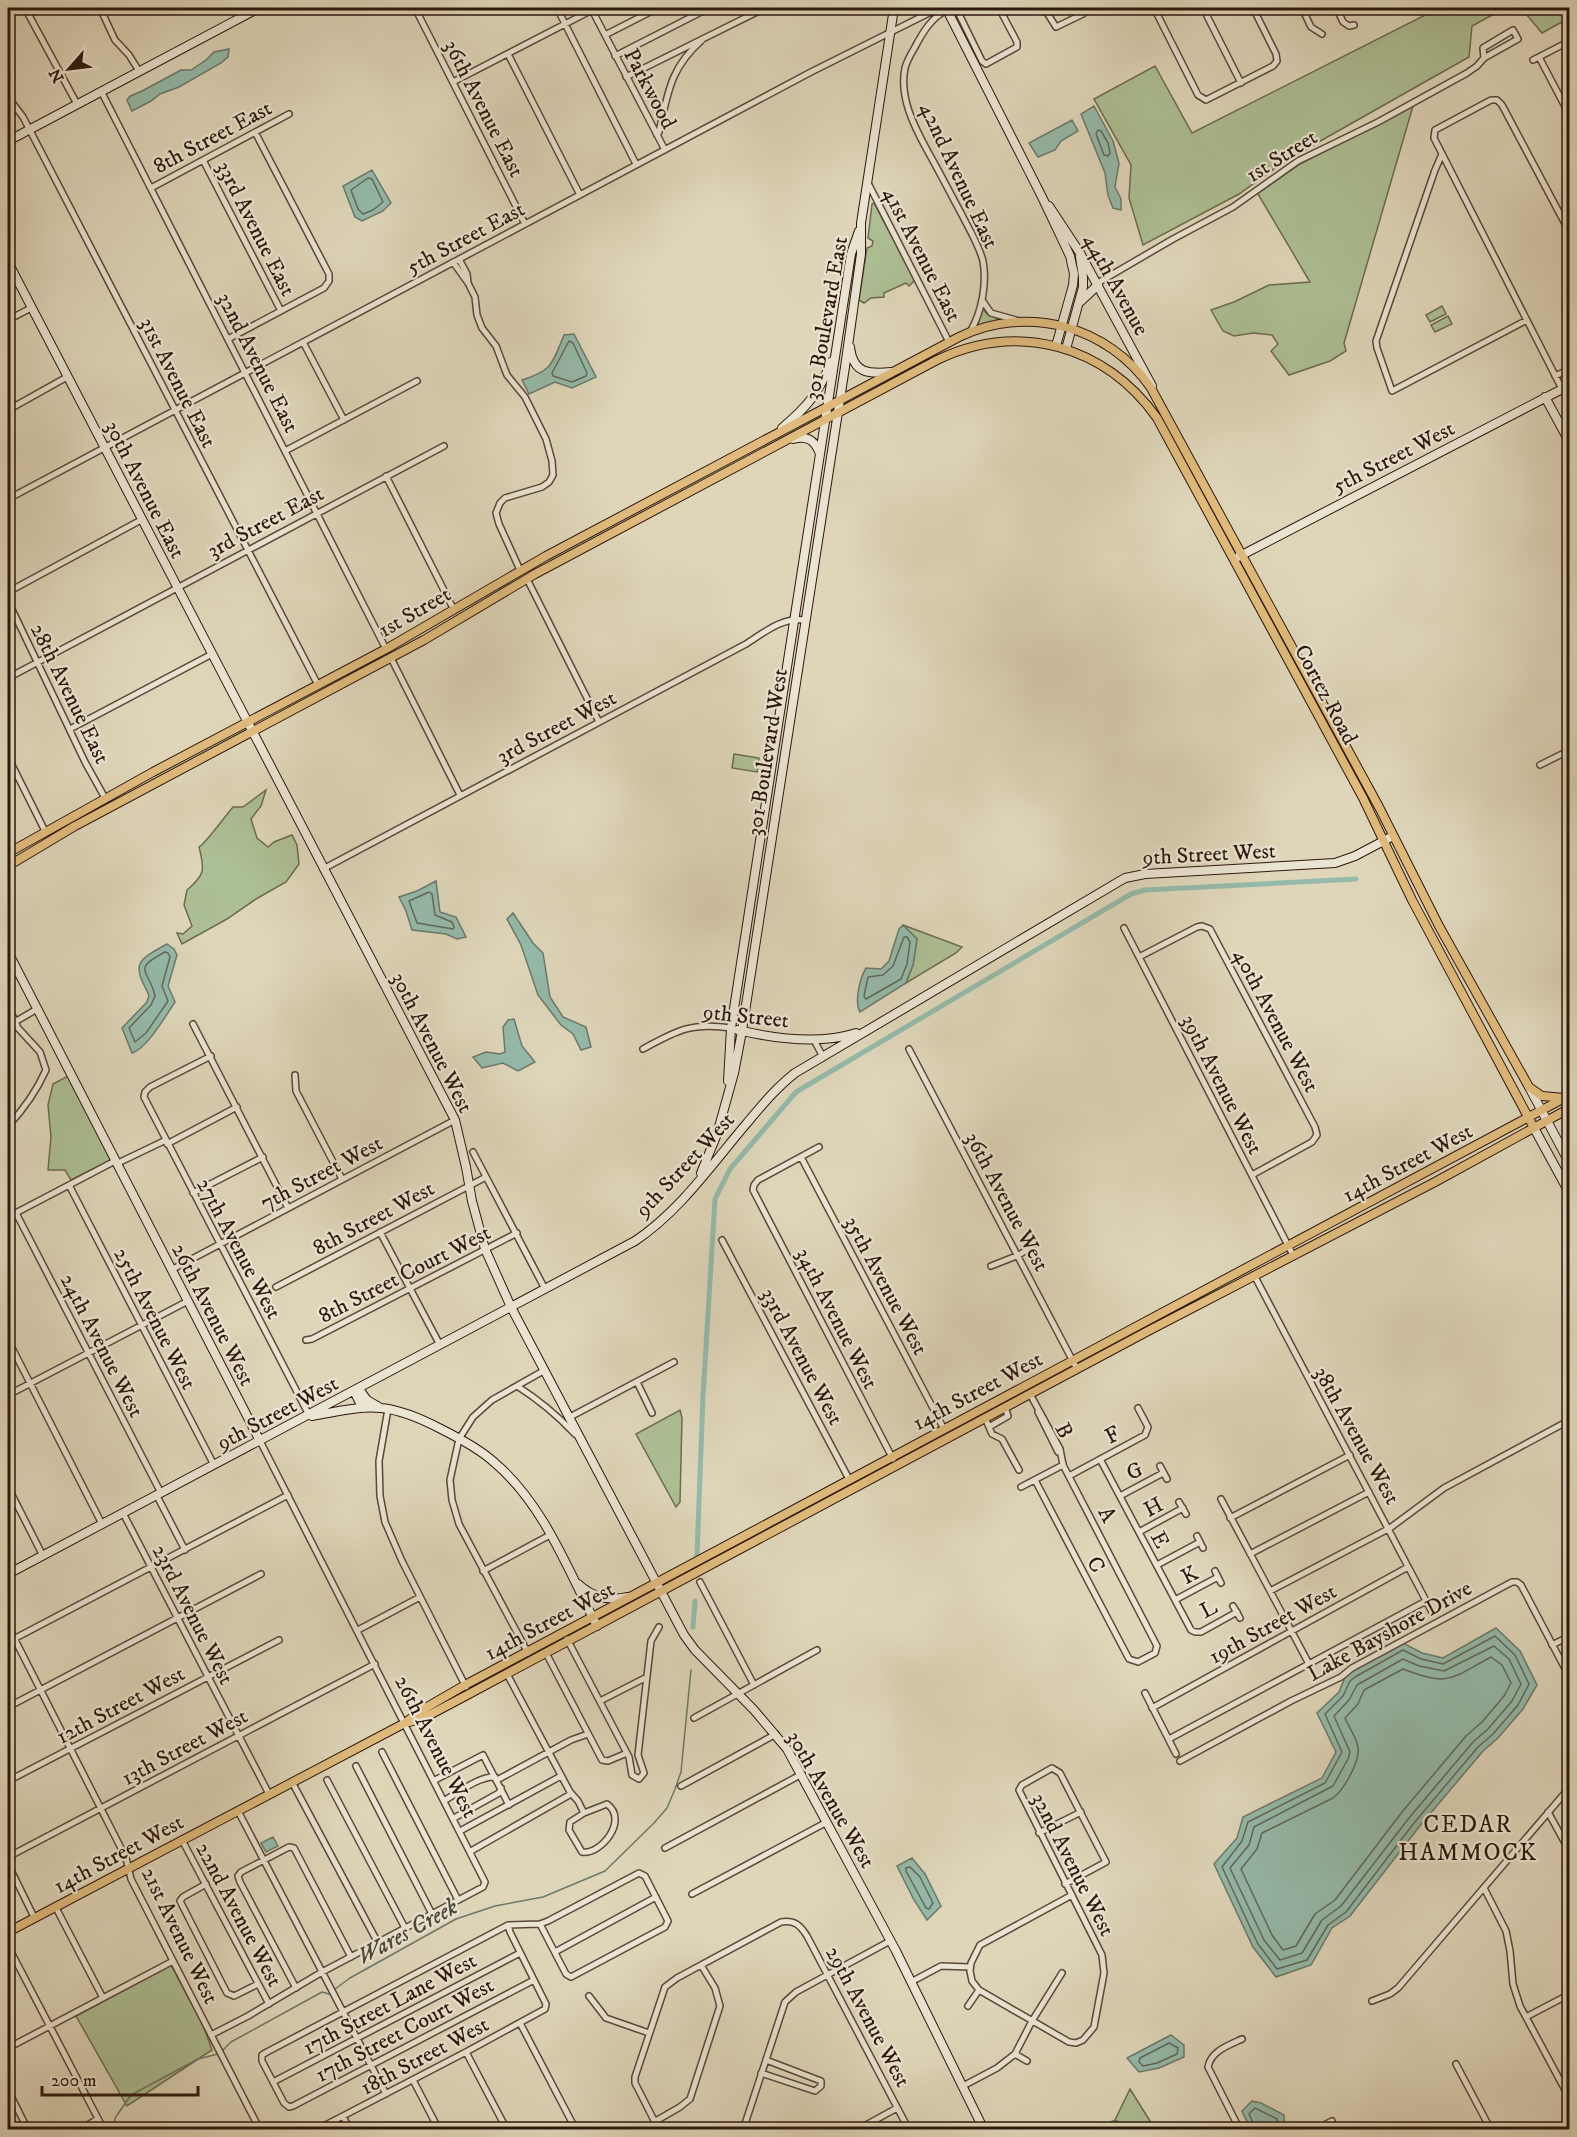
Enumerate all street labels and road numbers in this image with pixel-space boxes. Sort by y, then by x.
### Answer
street label: 36th Avenue East [437,36,530,182]
street label: Parkwood [617,44,682,134]
street label: 8th Street East [149,95,277,180]
street label: 42nd Avenue East [913,98,1004,253]
street label: 1st Street [1241,124,1323,189]
street label: 33rd Avenue East [210,157,301,301]
street label: 41st Avenue East [876,183,967,326]
street label: 5th Street East [402,196,530,281]
street label: 44th Avenue [1077,229,1155,340]
street label: 301 Boulevard East [799,234,854,402]
street label: 32nd Avenue East [211,288,305,437]
street label: 31st Avenue East [133,313,222,452]
street label: 5th Street West [1328,415,1459,500]
street label: 30th Avenue East [98,416,191,563]
street label: 3rd Street East [203,480,329,564]
street label: 1st Street [374,581,456,644]
street label: 28th Avenue East [24,619,115,768]
street label: Cortez Road [1288,640,1363,749]
street label: 301 Boulevard West [741,667,794,838]
street label: 3rd Street West [492,685,621,770]
street label: 9th Street West [1141,838,1277,872]
street label: 40th Avenue West [1227,944,1325,1097]
street label: 30th Avenue West [385,968,479,1117]
street label: 9th Street [701,998,790,1034]
street label: 39th Avenue West [1175,1010,1268,1159]
street label: 9th Street West [629,1107,741,1224]
street label: 14th Street West [1338,1118,1477,1209]
street label: 36th Avenue West [959,1128,1055,1276]
street label: 7th Street West [256,1130,387,1217]
street label: 27th Avenue West [190,1174,287,1324]
street label: 8th Street West [308,1175,439,1262]
street label: 35th Avenue West [838,1212,934,1360]
street label: 8th Street Court West [314,1219,495,1329]
street label: 26th Avenue West [165,1239,260,1390]
street label: 25th Avenue West [107,1243,202,1394]
street label: 34th Avenue West [789,1244,884,1394]
street label: 24th Avenue West [54,1269,149,1422]
street label: 33rd Avenue West [754,1284,849,1430]
street label: 14th Street West [908,1346,1047,1437]
street label: 38th Avenue West [1308,1362,1406,1509]
street label: 9th Street West [211,1370,343,1457]
street label: B [1048,1418,1079,1443]
street label: F [1100,1420,1125,1450]
street label: G [1122,1456,1148,1487]
street label: H [1139,1491,1168,1524]
street label: A [1091,1502,1122,1528]
street label: E [1144,1526,1175,1553]
street label: 23rd Avenue West [146,1540,240,1689]
street label: C [1080,1552,1111,1578]
street label: K [1177,1560,1203,1591]
street label: Lake Bayshore Drive [1303,1575,1477,1688]
street label: 14th Street West [480,1576,619,1667]
street label: 19th Street West [1204,1578,1341,1670]
street label: L [1195,1594,1222,1625]
street label: 12th Street West [52,1660,190,1750]
street label: 26th Avenue West [388,1671,483,1822]
street label: 13th Street West [117,1703,252,1792]
street label: 30th Avenue West [780,1726,881,1873]
street label: 32nd Avenue West [1025,1789,1120,1941]
street label: 14th Street West [49,1809,188,1900]
street label: 22nd Avenue West [189,1838,288,1991]
street label: 21st Avenue West [135,1863,224,2008]
street label: 29th Avenue West [819,1942,916,2092]
street label: 17th Street Lane West [298,1947,481,2061]
street label: 17th Street Court West [311,1972,499,2089]
street label: 18th Street West [356,2011,494,2102]

